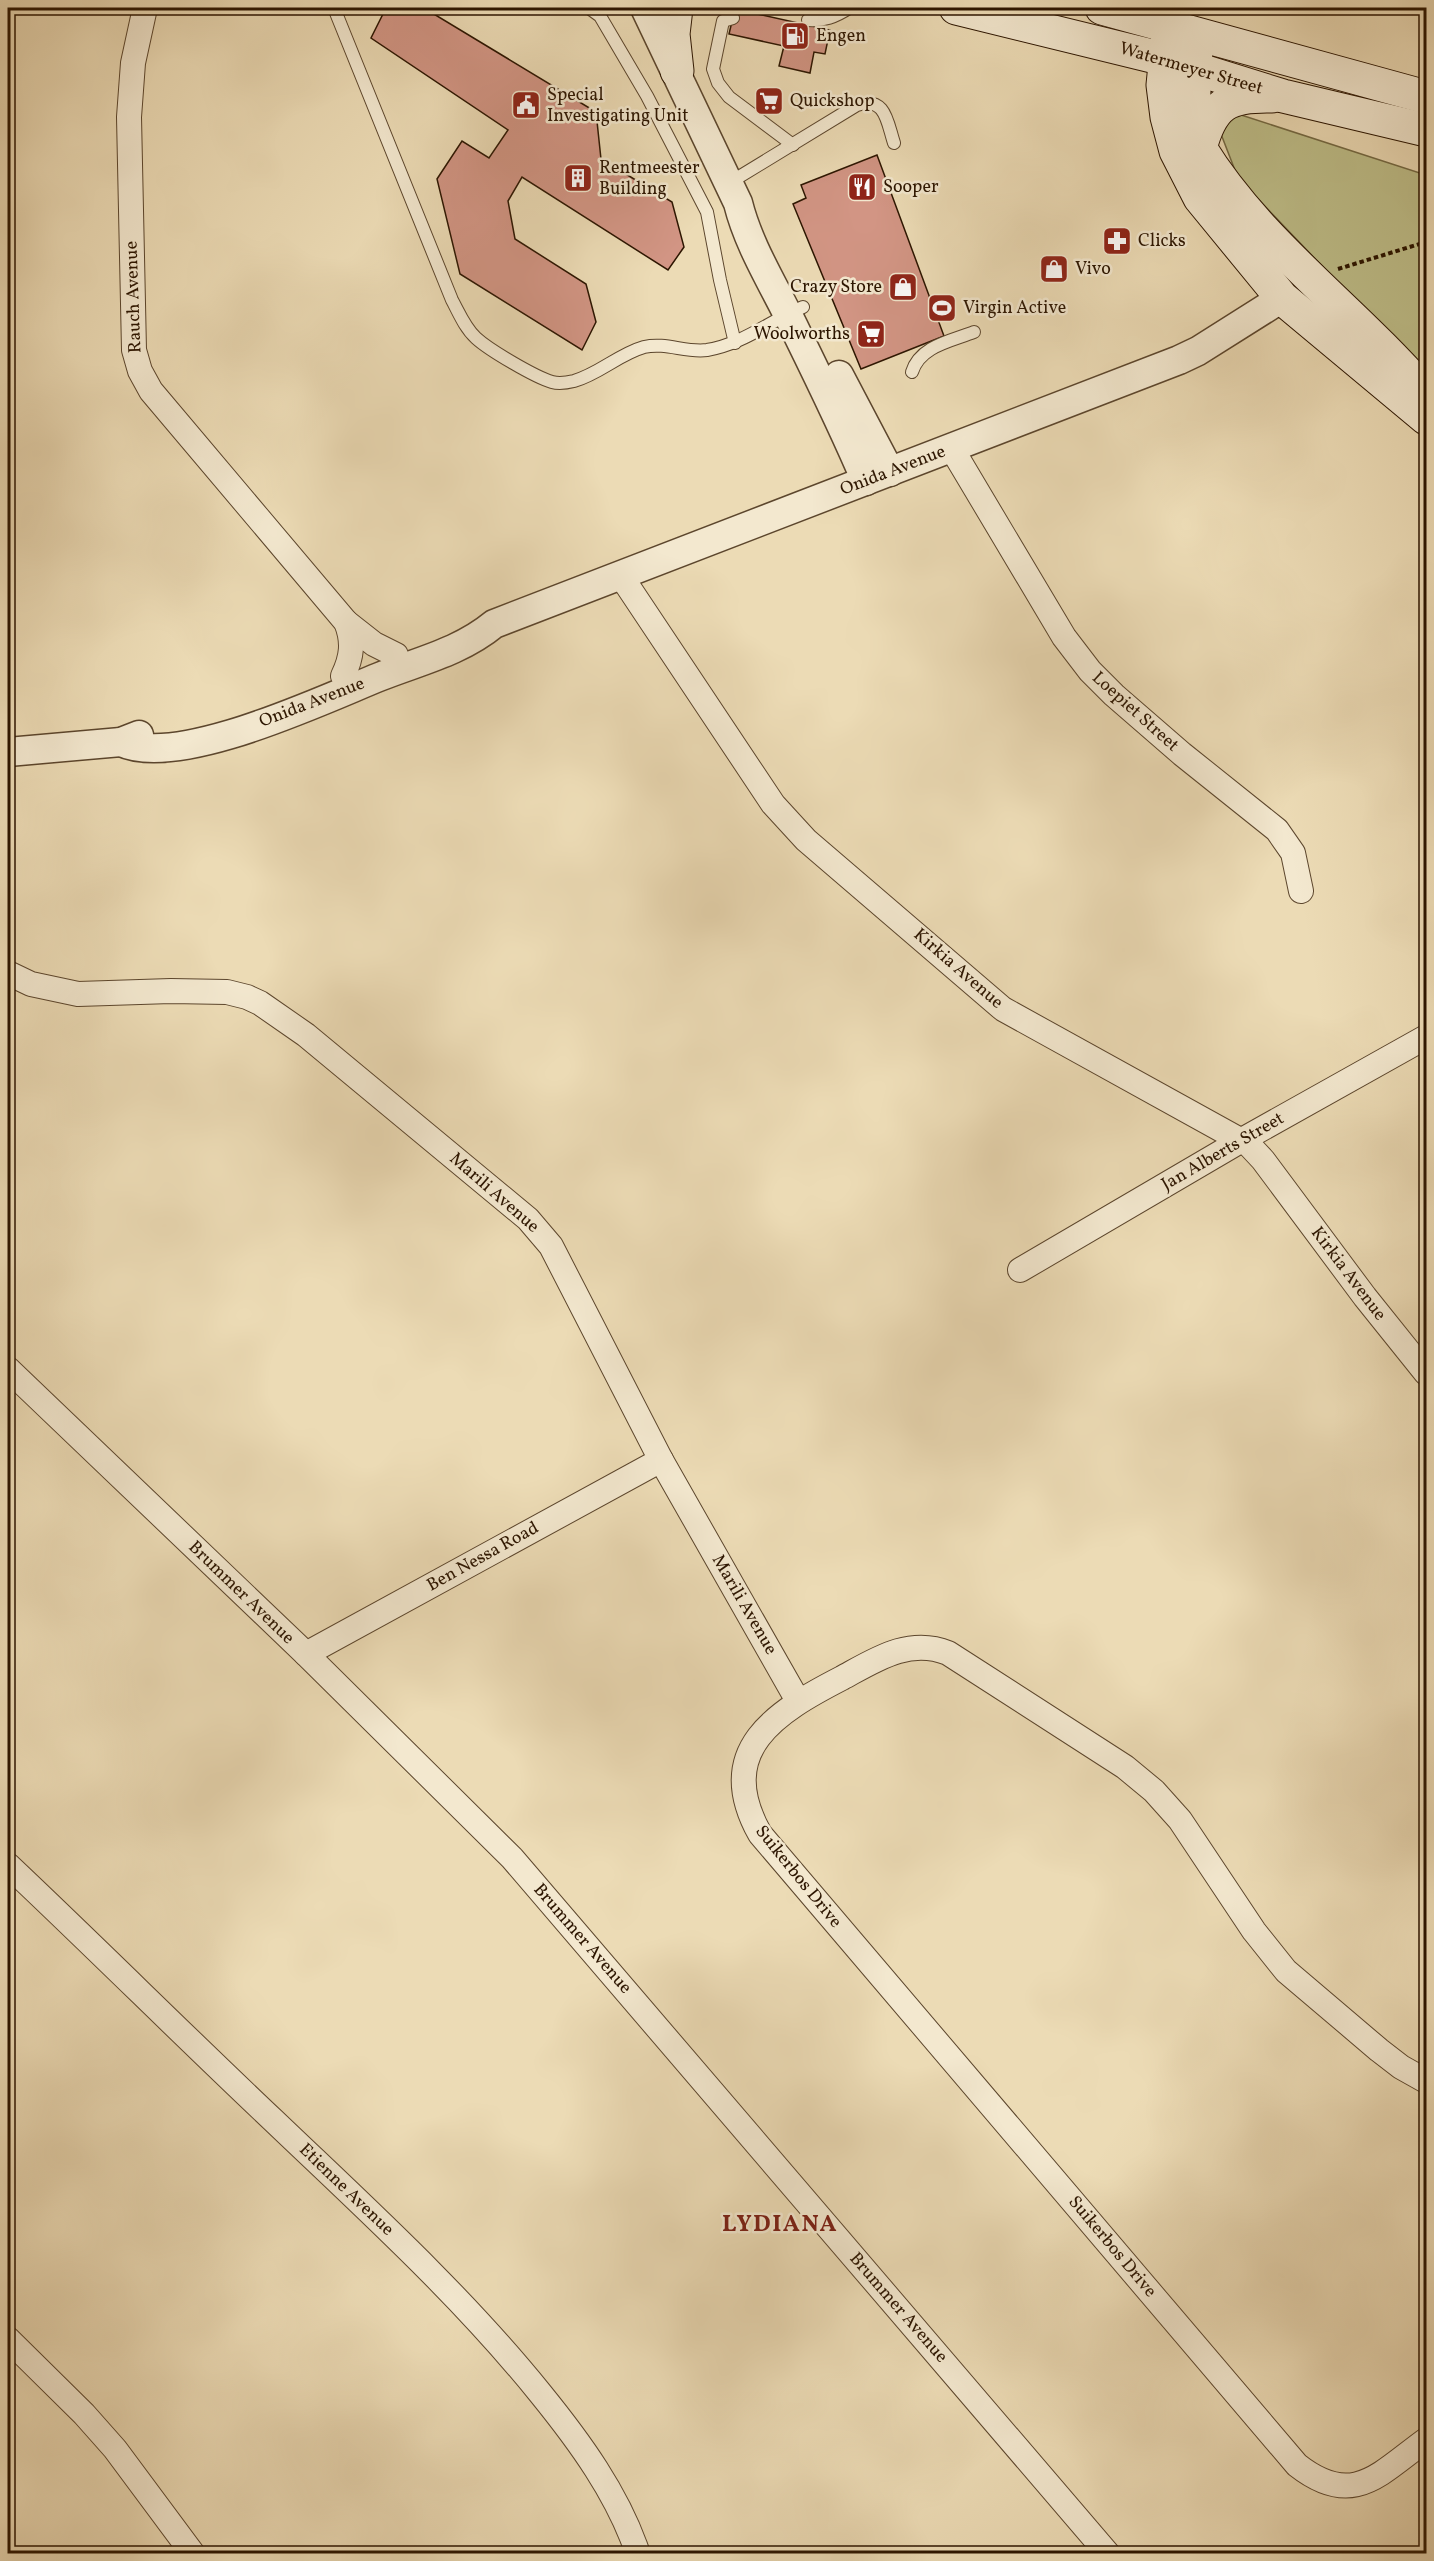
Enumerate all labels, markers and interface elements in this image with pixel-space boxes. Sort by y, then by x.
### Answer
fuel station icon: Engen [779,20,811,52]
place label: Engen [816,24,866,49]
street label: Watermeyer Street [1116,37,1266,101]
place label: Special Investigating Unit [547,83,689,129]
supermarket icon: Quickshop [753,85,785,117]
public building icon: Special Investigating Unit [510,89,542,121]
place label: Quickshop [790,89,874,114]
place label: Rentmeester Building [599,156,700,202]
building icon: Rentmeester Building [562,162,594,194]
restaurant icon: Sooper [846,171,878,203]
place label: Sooper [883,175,939,200]
pharmacy icon: Clicks [1101,225,1133,257]
place label: Clicks [1138,229,1186,254]
street label: Rauch Avenue [120,240,148,354]
shop icon: Vivo [1038,253,1070,285]
place label: Vivo [1075,257,1111,282]
shop icon: Crazy Store [887,271,919,303]
place label: Crazy Store [790,275,882,300]
sports icon: Virgin Active [926,292,958,324]
place label: Virgin Active [963,296,1066,321]
supermarket icon: Woolworths [855,318,887,350]
place label: Woolworths [753,322,850,347]
street label: Onida Avenue [837,439,949,503]
street label: Loepiet Street [1086,666,1184,758]
street label: Onida Avenue [256,671,368,735]
street label: Kirkia Avenue [908,923,1008,1015]
street label: Jan Alberts Street [1157,1107,1289,1197]
street label: Marili Avenue [444,1147,544,1239]
street label: Kirkia Avenue [1304,1222,1392,1326]
street label: Ben Nessa Road [422,1516,544,1598]
street label: Brummer Avenue [182,1536,300,1650]
street label: Marili Avenue [705,1550,783,1660]
street label: Suikerbos Drive [749,1820,847,1934]
street label: Brummer Avenue [527,1878,637,2000]
street label: Etienne Avenue [293,2138,399,2242]
street label: Suikerbos Drive [1062,2191,1162,2303]
district label: LYDIANA [722,2208,838,2242]
street label: Brummer Avenue [843,2247,953,2369]

